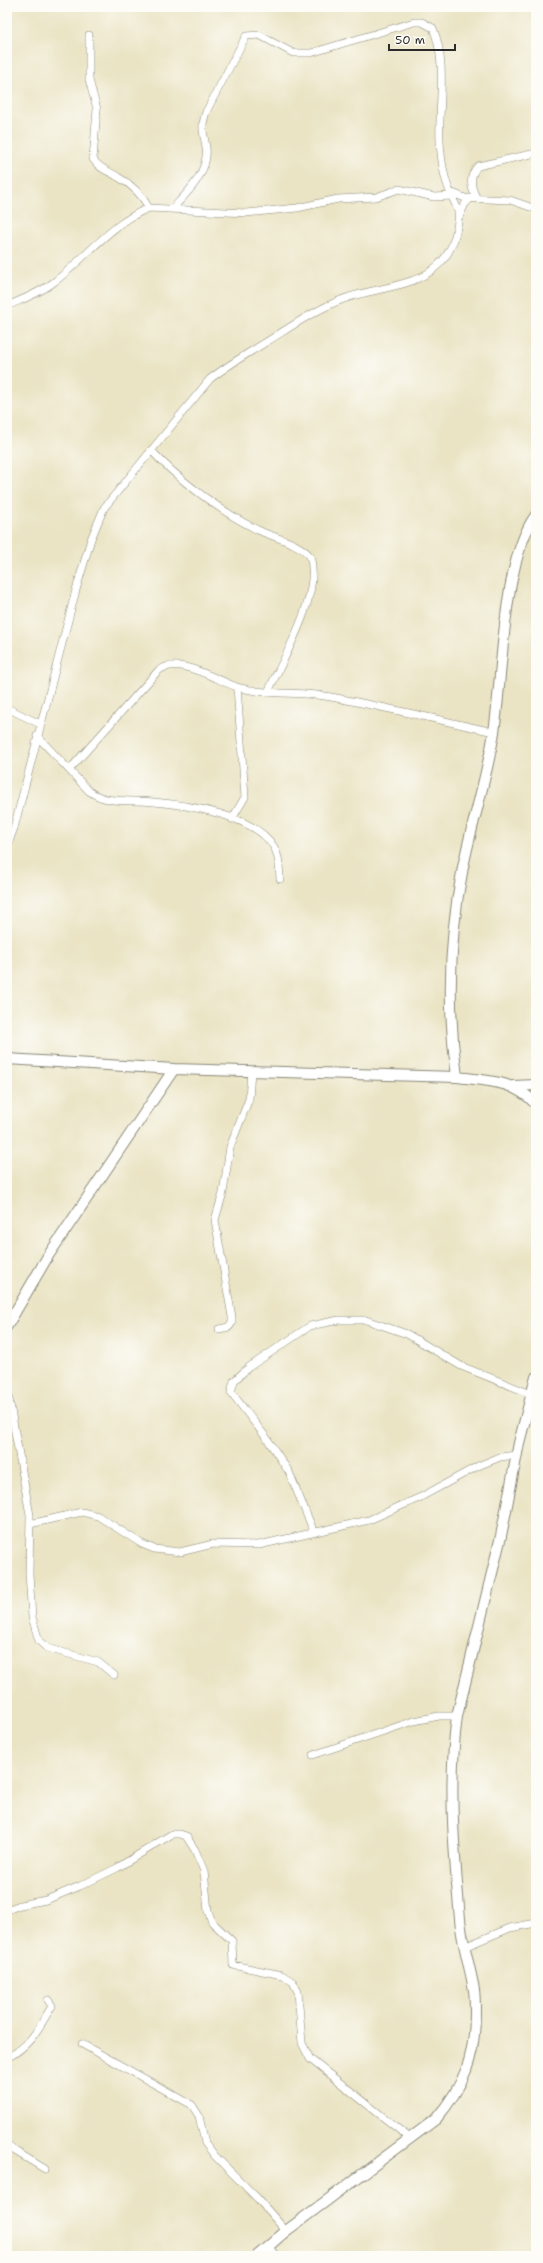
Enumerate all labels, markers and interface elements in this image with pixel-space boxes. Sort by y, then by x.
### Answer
scale bar [389,26,455,52]
text: 50 m [395,32,425,48]

